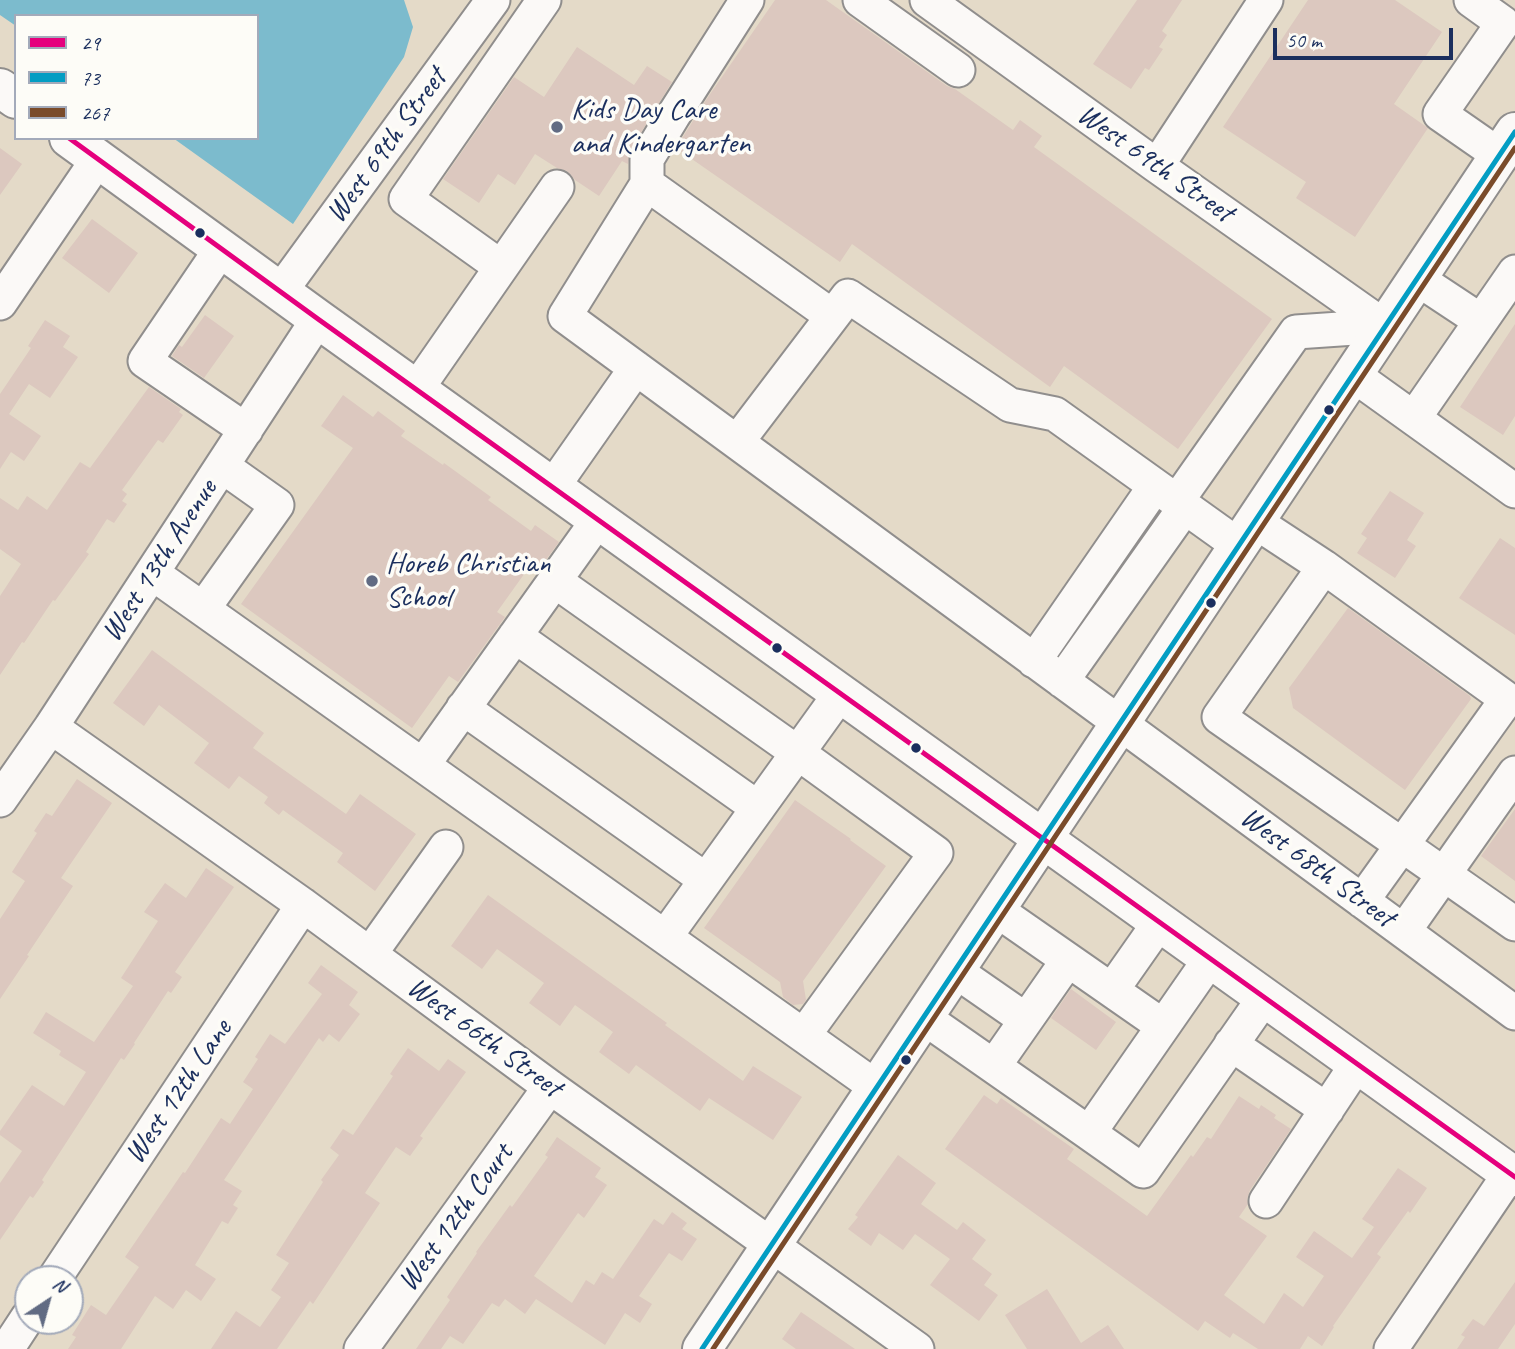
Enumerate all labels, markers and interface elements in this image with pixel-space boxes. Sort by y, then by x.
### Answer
legend [14,14,259,140]
scale bar [1277,14,1457,58]
text: 50 m [1286,27,1322,53]
text: 29 [81,30,100,56]
street label: West 69th Street [319,62,455,230]
text: 73 [81,65,100,91]
place label: Kids Day Care and Kindergarten [571,92,750,162]
street label: West 69th Street [1070,97,1240,231]
text: 267 [81,100,109,126]
marker: Kids Day Care and Kindergarten [549,119,565,135]
unlabelled marker [193,226,207,240]
unlabelled marker [1322,403,1336,417]
street label: West 13th Avenue [94,473,226,649]
place label: Horeb Christian School [386,546,550,616]
marker: Horeb Christian School [364,573,380,589]
unlabelled marker [1204,596,1218,610]
unlabelled marker [770,641,784,655]
unlabelled marker [909,741,923,755]
street label: West 68th Street [1233,800,1401,936]
street label: West 66th Street [400,970,568,1106]
street label: West 12th Lane [118,1013,240,1171]
unlabelled marker [899,1053,913,1067]
street label: West 12th Court [390,1137,522,1299]
north arrow [14,1265,84,1335]
text: N [48,1271,72,1298]

